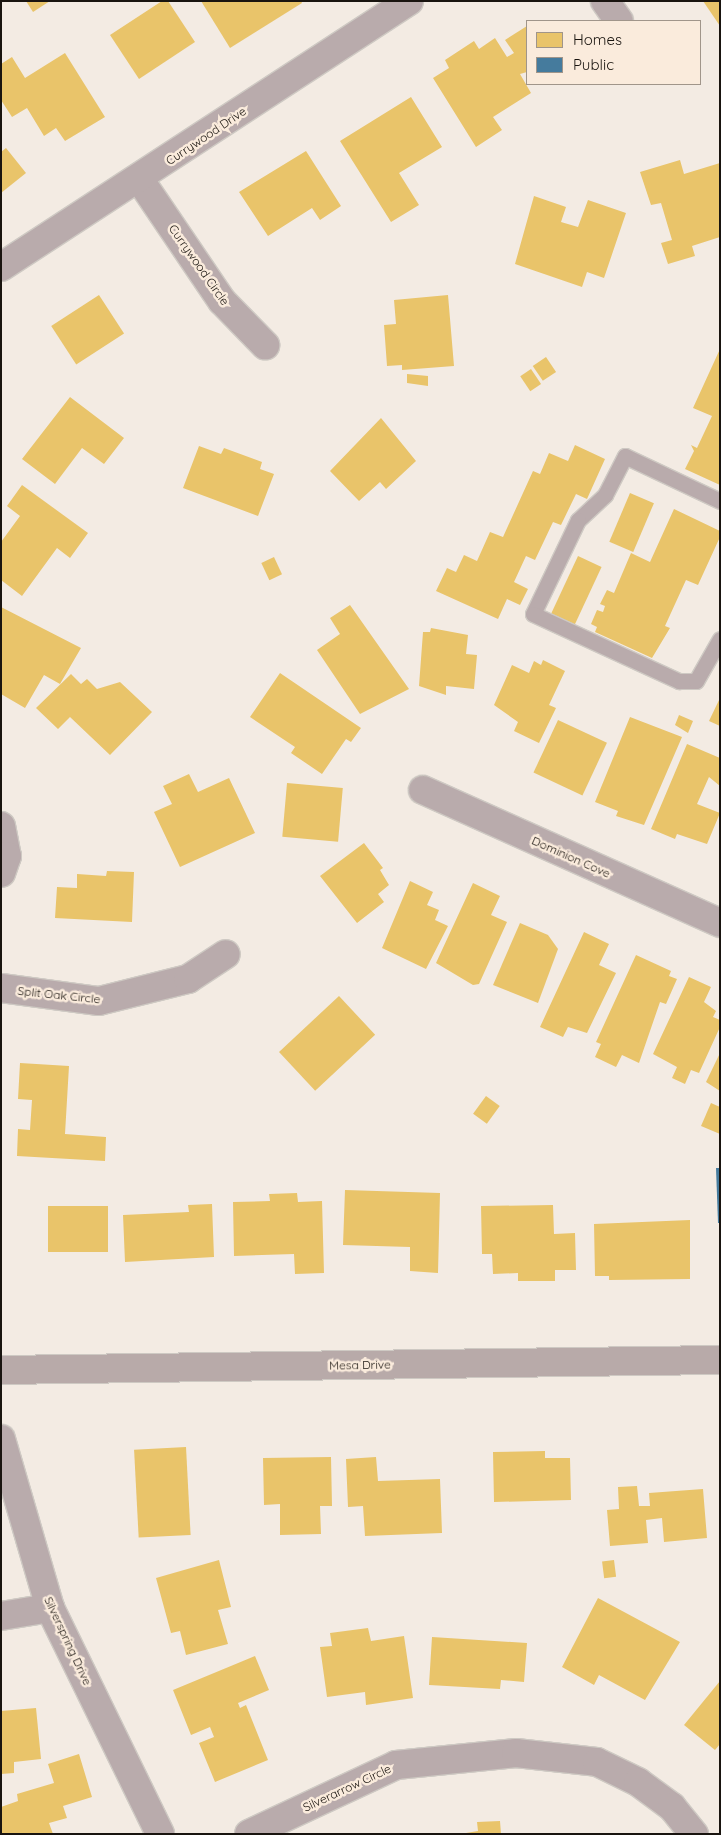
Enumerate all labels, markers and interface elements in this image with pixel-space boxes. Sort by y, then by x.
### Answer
legend [526,20,701,85]
text: Homes [573,30,622,49]
text: Public [573,55,614,74]
street label: Currywood Drive [163,104,249,168]
street label: Currywood Circle [166,222,232,308]
street label: Dominion Cove [529,833,613,881]
street label: Split Oak Circle [17,983,101,1007]
street label: Mesa Drive [329,1357,391,1373]
street label: Silverspring Drive [41,1594,95,1688]
street label: Silverarrow Circle [301,1761,393,1815]

